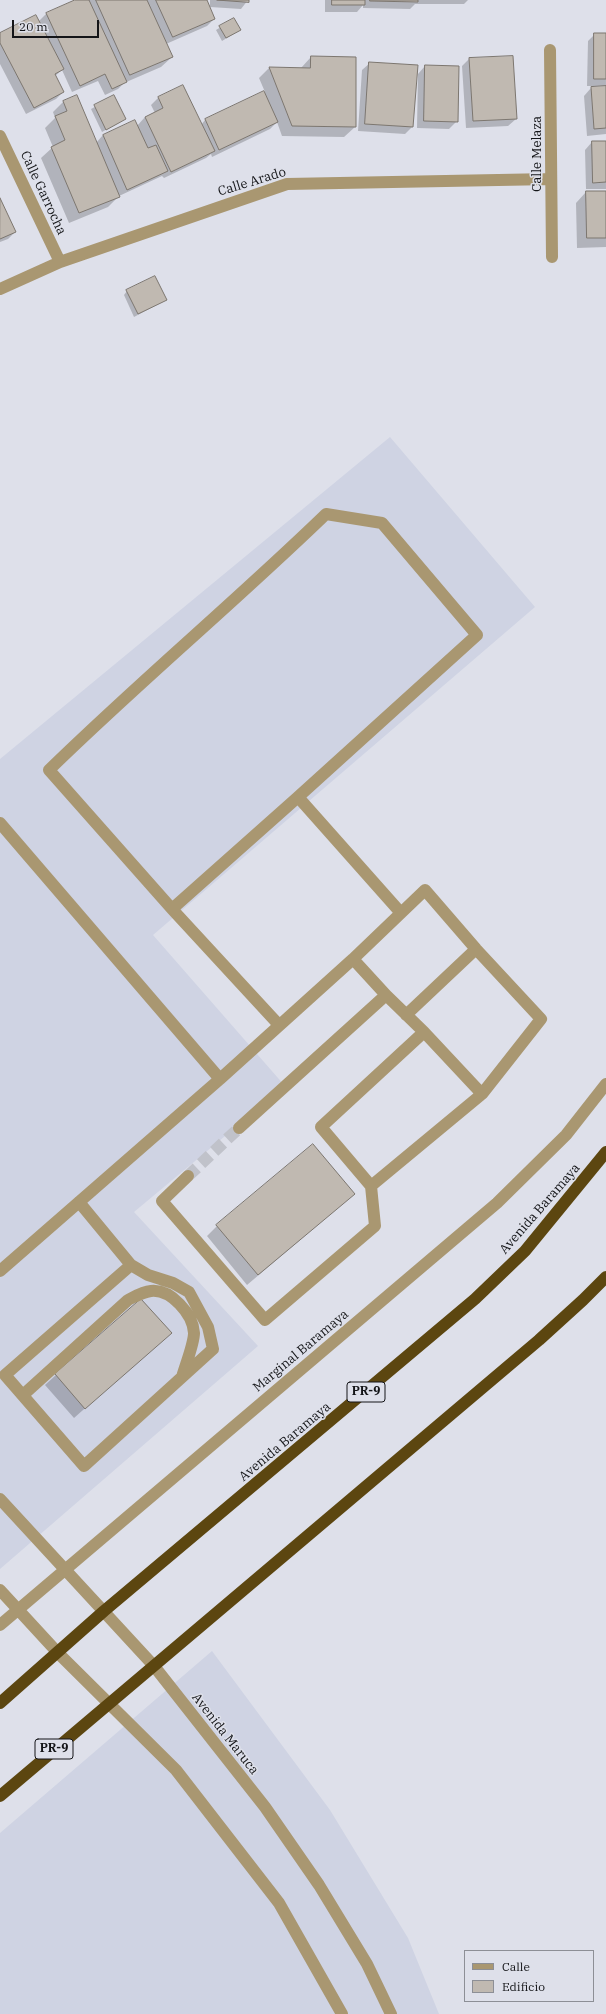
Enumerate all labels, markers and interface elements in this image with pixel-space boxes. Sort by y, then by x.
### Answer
scale bar [14,12,101,38]
text: 20 m [19,19,48,34]
street label: Calle Melaza [529,116,545,192]
street label: Calle Garrocha [17,149,69,237]
street label: Calle Arado [216,164,288,200]
street label: Avenida Baramaya [496,1161,584,1257]
street label: Marginal Baramaya [250,1307,352,1395]
road number: PR-9 [347,1382,385,1402]
street label: Avenida Baramaya [236,1399,334,1485]
street label: Avenida Maruca [188,1690,262,1778]
road number: PR-9 [35,1739,73,1759]
legend [464,1950,594,2002]
text: Calle [502,1959,530,1974]
text: Edificio [502,1979,545,1994]

